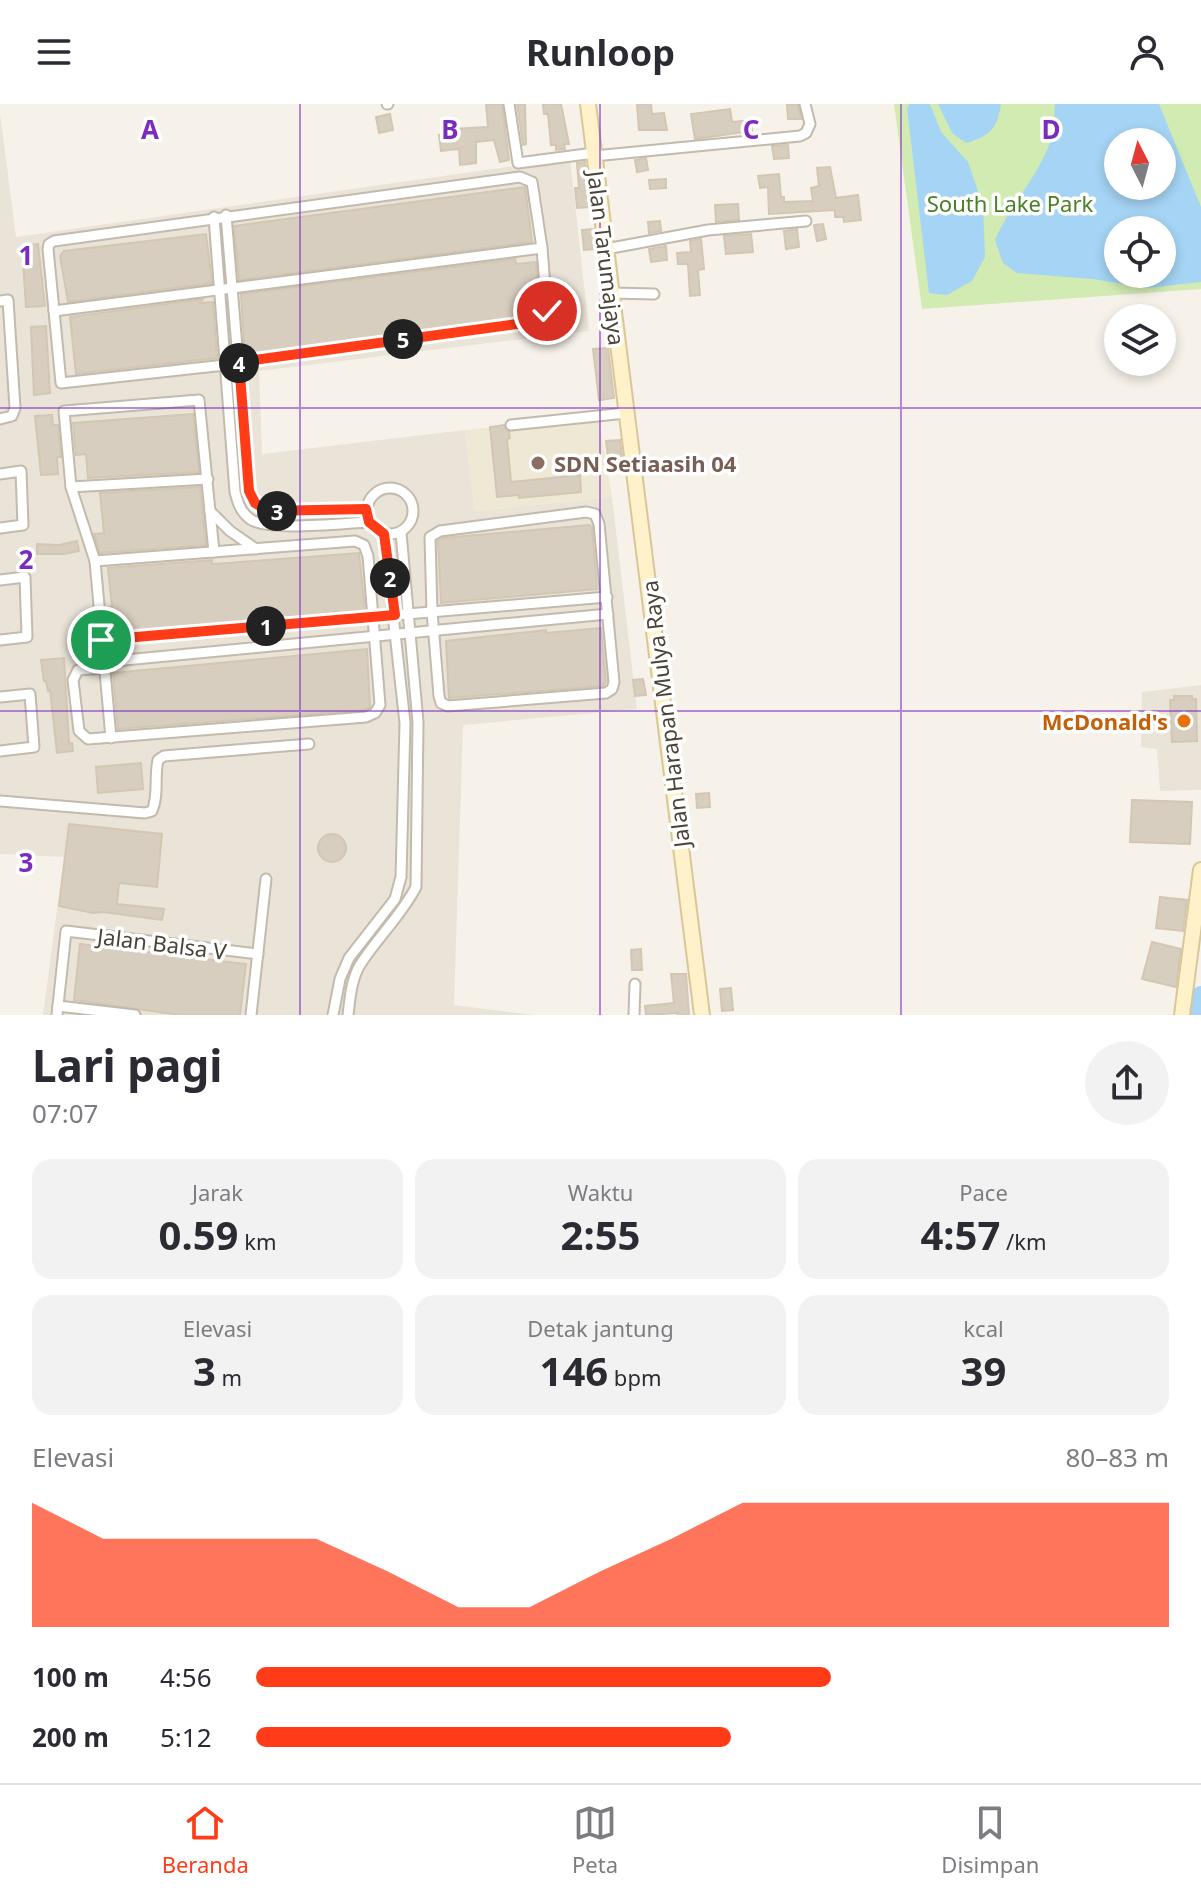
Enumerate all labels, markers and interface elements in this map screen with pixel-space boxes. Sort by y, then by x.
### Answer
text: Runloop [526,28,675,77]
icon: menu [32,30,76,74]
icon: person [1125,30,1169,74]
text: A [141,111,159,147]
text: B [441,111,459,147]
text: C [743,111,759,147]
text: D [1041,111,1061,147]
north arrow [1104,128,1176,200]
map controls [1104,128,1176,376]
street label: Jalan Tarumajaya [581,167,633,347]
park label: South Lake Park [927,188,1093,218]
button: locate [1104,216,1176,288]
text: 1 [19,237,33,273]
pin [513,277,581,345]
icon: check [525,289,569,333]
button: layers [1104,304,1176,376]
pin: 5 [383,319,423,359]
text: 5 [397,324,409,354]
pin: 4 [219,343,259,383]
text: 4 [233,348,245,378]
place label: SDN Setiaasih 04 [554,448,737,478]
marker: SDN Setiaasih 04 [529,454,547,472]
pin: 3 [257,491,297,531]
text: 3 [271,496,283,526]
text: 2 [19,541,34,577]
pin: 2 [370,558,410,598]
text: 2 [384,563,396,593]
street label: Jalan Harapan Mulya Raya [634,579,696,851]
pin [67,606,135,674]
pin: 1 [246,606,286,646]
text: 1 [260,611,272,641]
icon: arrive [79,618,123,662]
place label: McDonald's [1042,706,1168,736]
marker: McDonald's [1175,712,1193,730]
text: 3 [19,844,33,880]
street label: Jalan Balsa V [94,920,229,966]
text: Lari pagi [32,1035,222,1095]
button: share [1085,1041,1169,1125]
text: 07:07 [32,1095,98,1131]
text: Jarak [192,1177,243,1207]
text: Waktu [568,1177,633,1207]
text: Pace [959,1177,1008,1207]
text: 0.59 [159,1207,238,1262]
text: 2:55 [561,1207,640,1262]
text: 4:57 [920,1207,1000,1262]
text: km [238,1226,276,1256]
text: /km [1000,1226,1047,1256]
text: Elevasi [183,1313,252,1343]
text: Detak jantung [527,1313,674,1343]
text: kcal [963,1313,1004,1343]
text: 3 [193,1343,216,1398]
text: 146 [540,1343,608,1398]
text: 39 [961,1343,1006,1398]
text: m [216,1362,242,1392]
text: bpm [608,1362,662,1392]
text: Elevasi [32,1439,114,1475]
text: 80–83 m [1065,1439,1169,1475]
text: 100 m [32,1659,109,1695]
text: 4:56 [160,1659,212,1695]
text: 200 m [32,1719,109,1755]
text: 5:12 [160,1719,212,1755]
tab: Beranda [162,1801,249,1879]
tab: Peta [572,1801,618,1879]
tab: Disimpan [941,1801,1039,1879]

